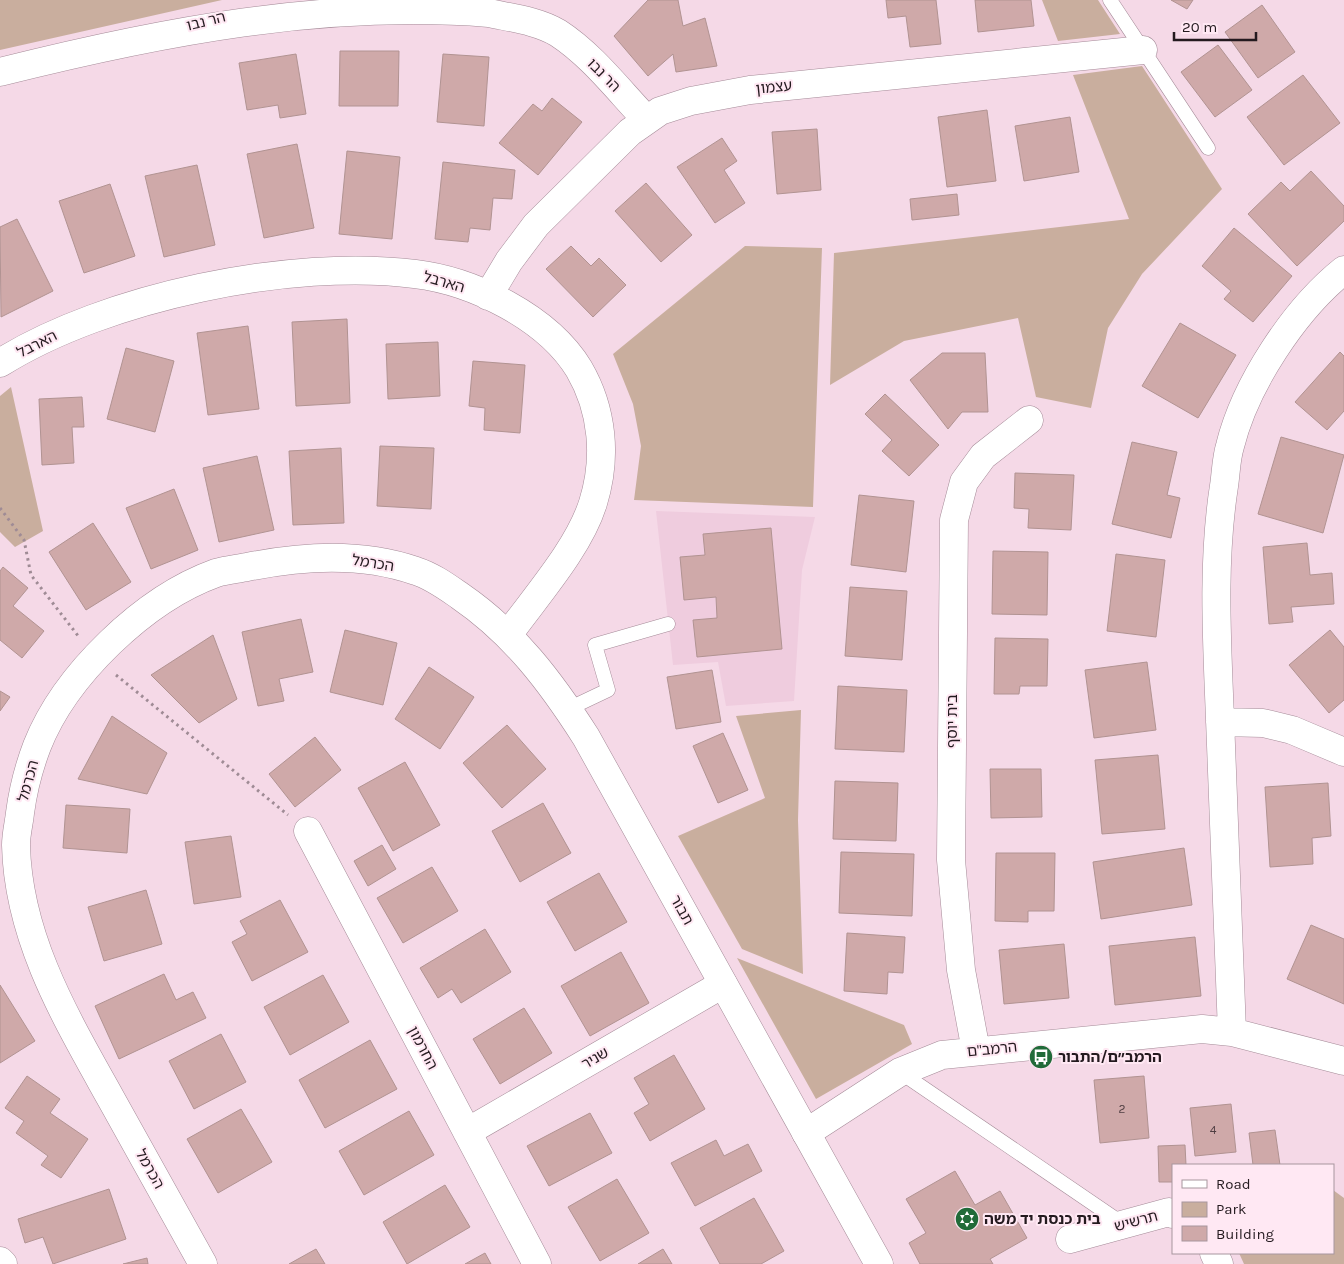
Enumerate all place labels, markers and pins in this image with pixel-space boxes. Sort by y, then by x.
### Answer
bus stop icon: הרמב״ם/התבור [1028,1044,1054,1070]
place label: הרמב״ם/התבור [1058,1048,1162,1066]
synagogue icon: בית כנסת יד משה [954,1206,980,1232]
place label: בית כנסת יד משה [984,1210,1101,1228]

